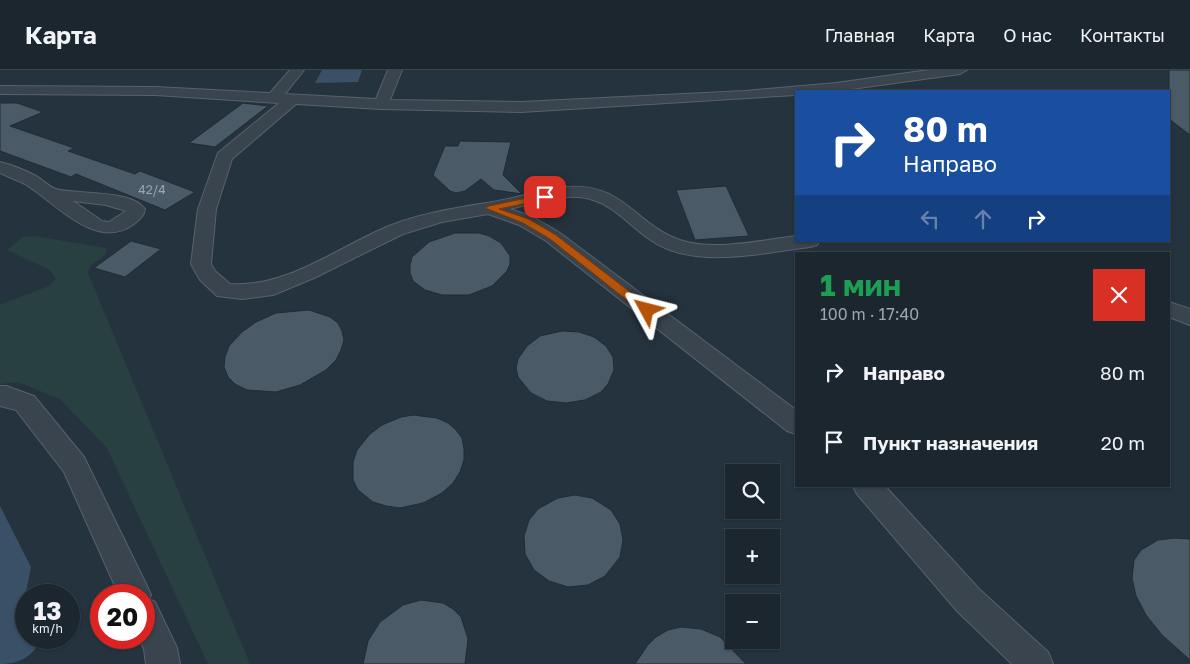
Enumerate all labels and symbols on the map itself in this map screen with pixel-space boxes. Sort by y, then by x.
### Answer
pin [524,176,566,218]
house number: 42/4 [138,182,166,197]
position arrow [620,283,672,335]
speed limit sign: 20 [90,584,155,649]

